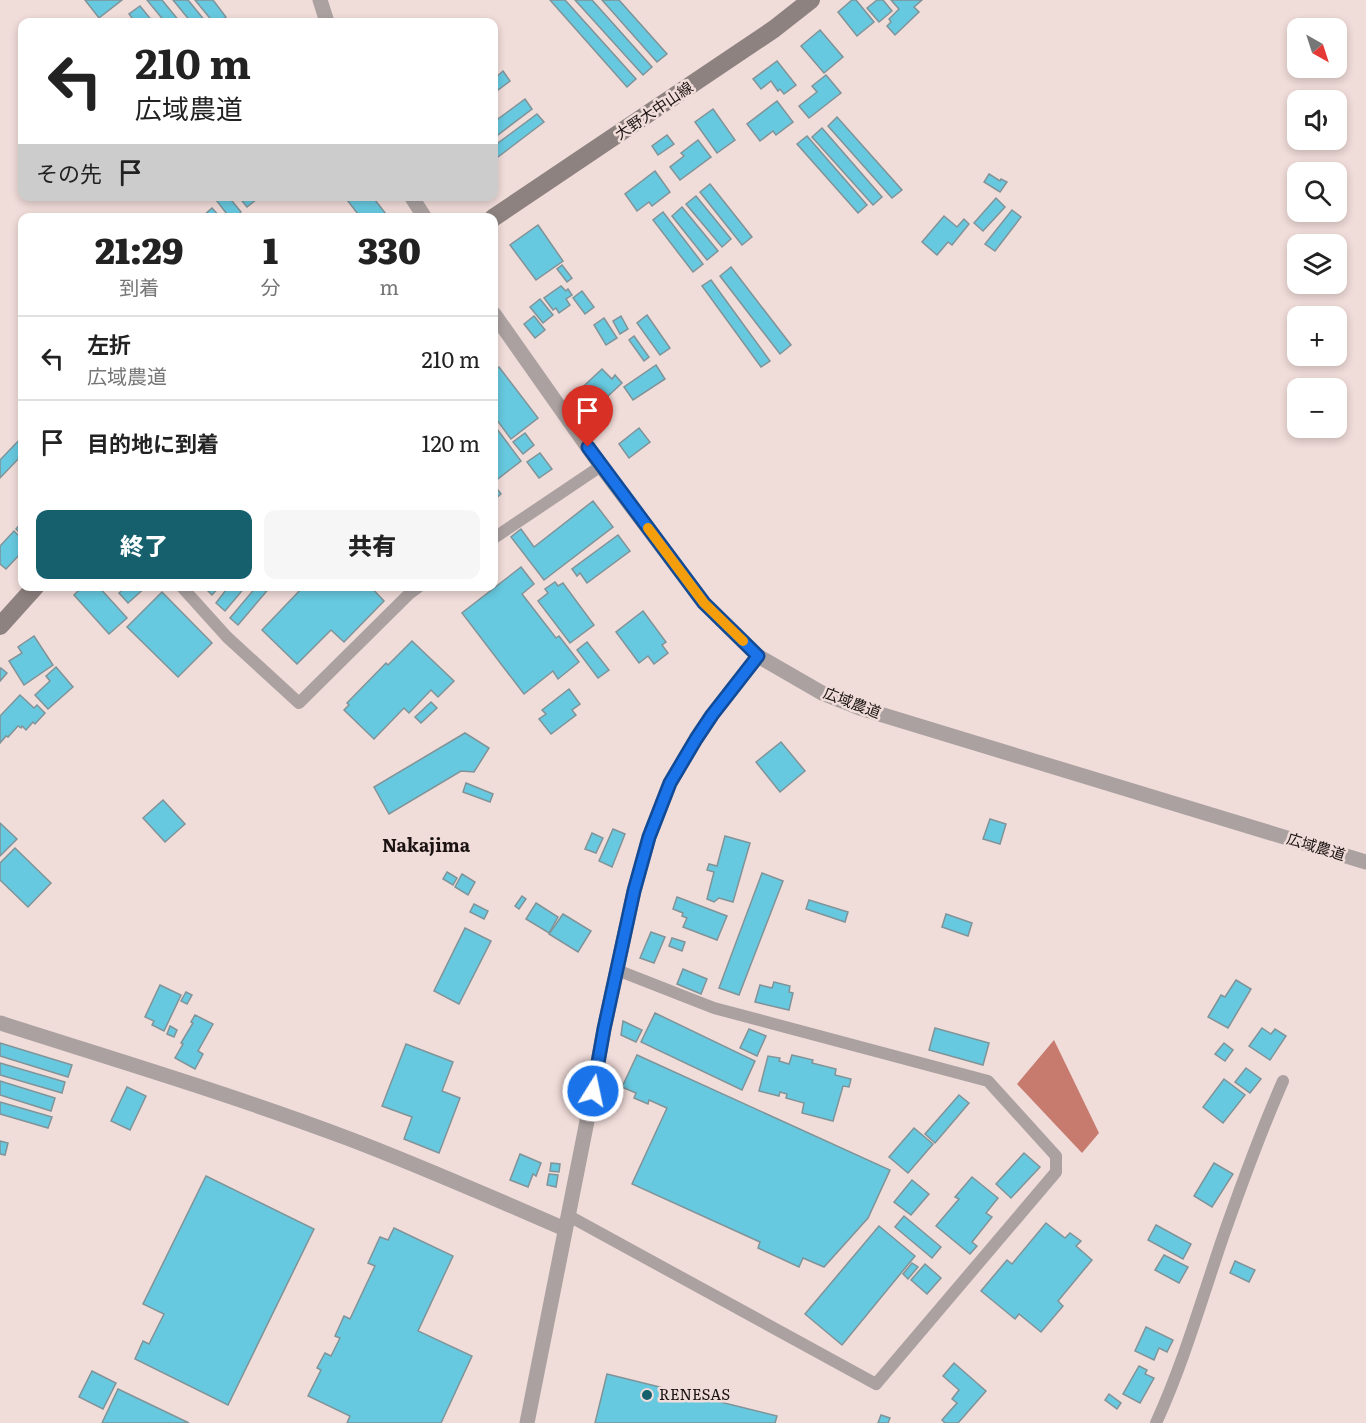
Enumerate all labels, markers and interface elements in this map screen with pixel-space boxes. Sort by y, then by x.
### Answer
north arrow [1287,18,1347,78]
map controls [1287,18,1347,438]
text: 210 m [135,30,251,92]
icon: left [36,42,114,120]
street label: 大野大中山線 [609,75,697,144]
text: 広域農道 [135,87,243,127]
button: sound [1287,90,1347,150]
text: その先 [36,156,102,189]
icon: arrive [114,156,147,189]
button: search [1287,162,1347,222]
text: 21:29 [95,222,184,275]
text: 1 [263,222,278,275]
text: 330 [358,222,421,275]
button: layers [1287,234,1347,294]
text: 到着 [119,271,159,301]
text: 分 [261,271,281,301]
text: m [380,271,399,301]
button: + [1287,306,1347,366]
text: 左折 [87,327,131,360]
icon: left [36,342,69,375]
text: 210 m [421,342,480,375]
text: 広域農道 [87,360,167,390]
button: − [1287,378,1347,438]
pin [562,385,613,447]
icon: arrive [571,394,604,427]
icon: arrive [36,426,69,459]
text: 目的地に到着 [87,426,219,459]
text: 120 m [421,426,480,459]
button: 終了 [36,510,252,579]
button: 共有 [264,510,480,579]
street label: 広域農道 [820,680,885,723]
street label: 広域農道 [1284,826,1348,865]
district label: Nakajima [382,831,471,858]
position arrow [561,1059,625,1123]
place label: RENESAS [659,1382,730,1405]
marker: RENESAS [640,1388,654,1402]

